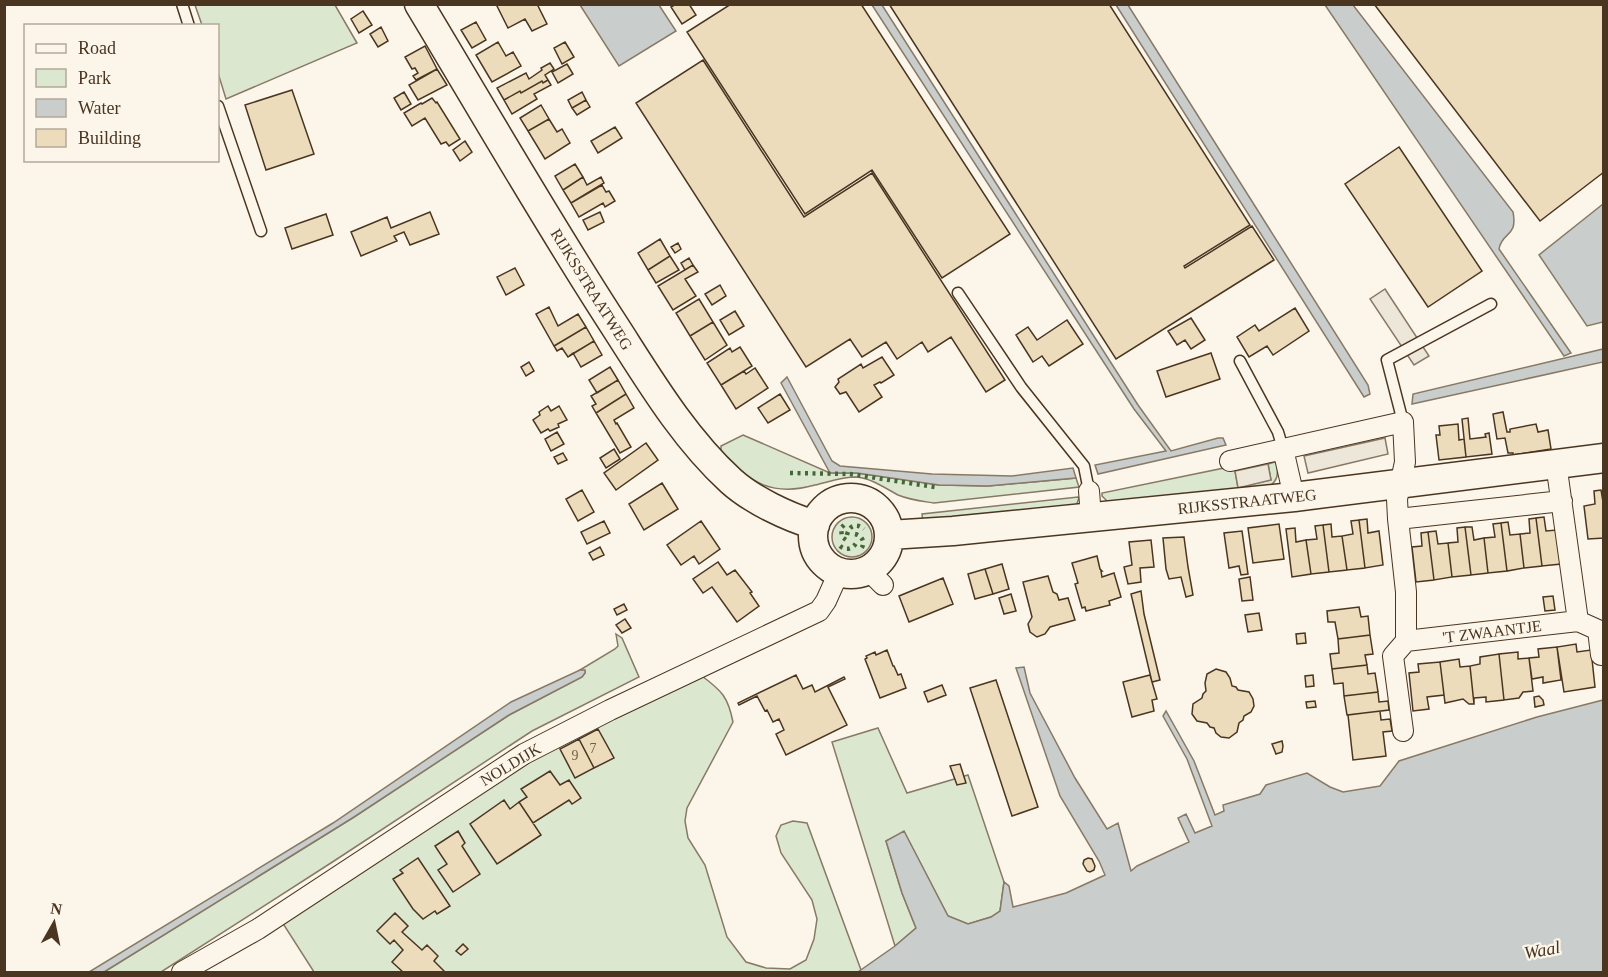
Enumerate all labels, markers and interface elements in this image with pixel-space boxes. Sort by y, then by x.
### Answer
legend [24,24,219,162]
text: Road [78,38,116,58]
text: Park [78,68,111,88]
text: Water [78,98,121,118]
text: Building [78,128,141,148]
street label: RIJKSSTRAATWEG [547,226,636,353]
street label: RIJKSSTRAATWEG [1177,486,1318,517]
street label: 'T ZWAANTJE [1441,617,1543,646]
street label: NOLDIJK [477,740,544,789]
house number: 7 [590,741,597,756]
house number: 9 [572,748,579,763]
north arrow [24,893,84,953]
text: N [49,899,64,918]
water label: Waal [1522,937,1562,963]

